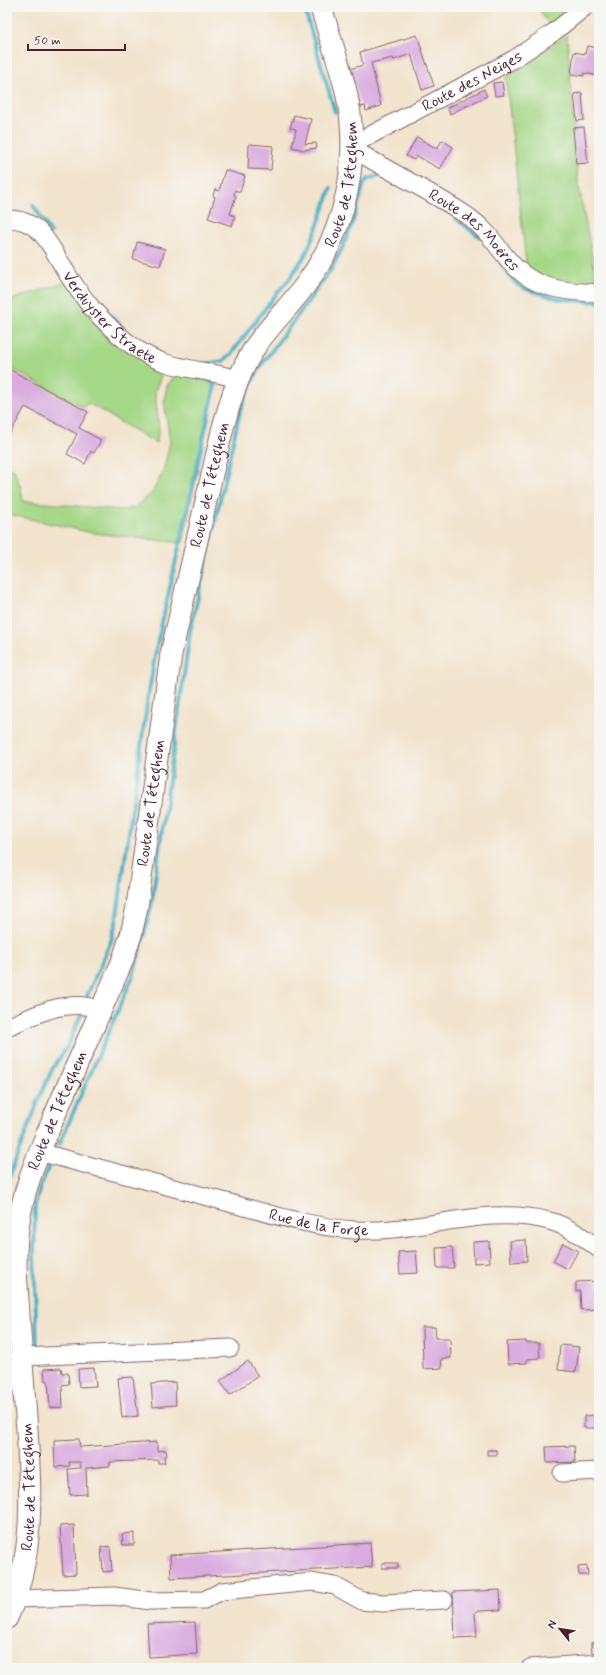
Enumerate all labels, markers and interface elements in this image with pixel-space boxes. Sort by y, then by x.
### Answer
scale bar [28,26,125,52]
text: 50 m [34,33,61,49]
street label: Route des Neiges [418,46,527,117]
street label: Route de Téteghem [319,121,363,250]
street label: Route des Moëres [425,184,524,276]
street label: Verduyster Straete [58,267,161,369]
street label: Route de Téteghem [185,420,234,549]
street label: Route de Téteghem [132,738,170,868]
street label: Route de Téteghem [23,1048,92,1173]
street label: Rue de la Forge [267,1204,369,1242]
street label: Route de Téteghem [16,1422,40,1552]
north arrow [540,1609,580,1649]
text: N [544,1618,560,1631]

